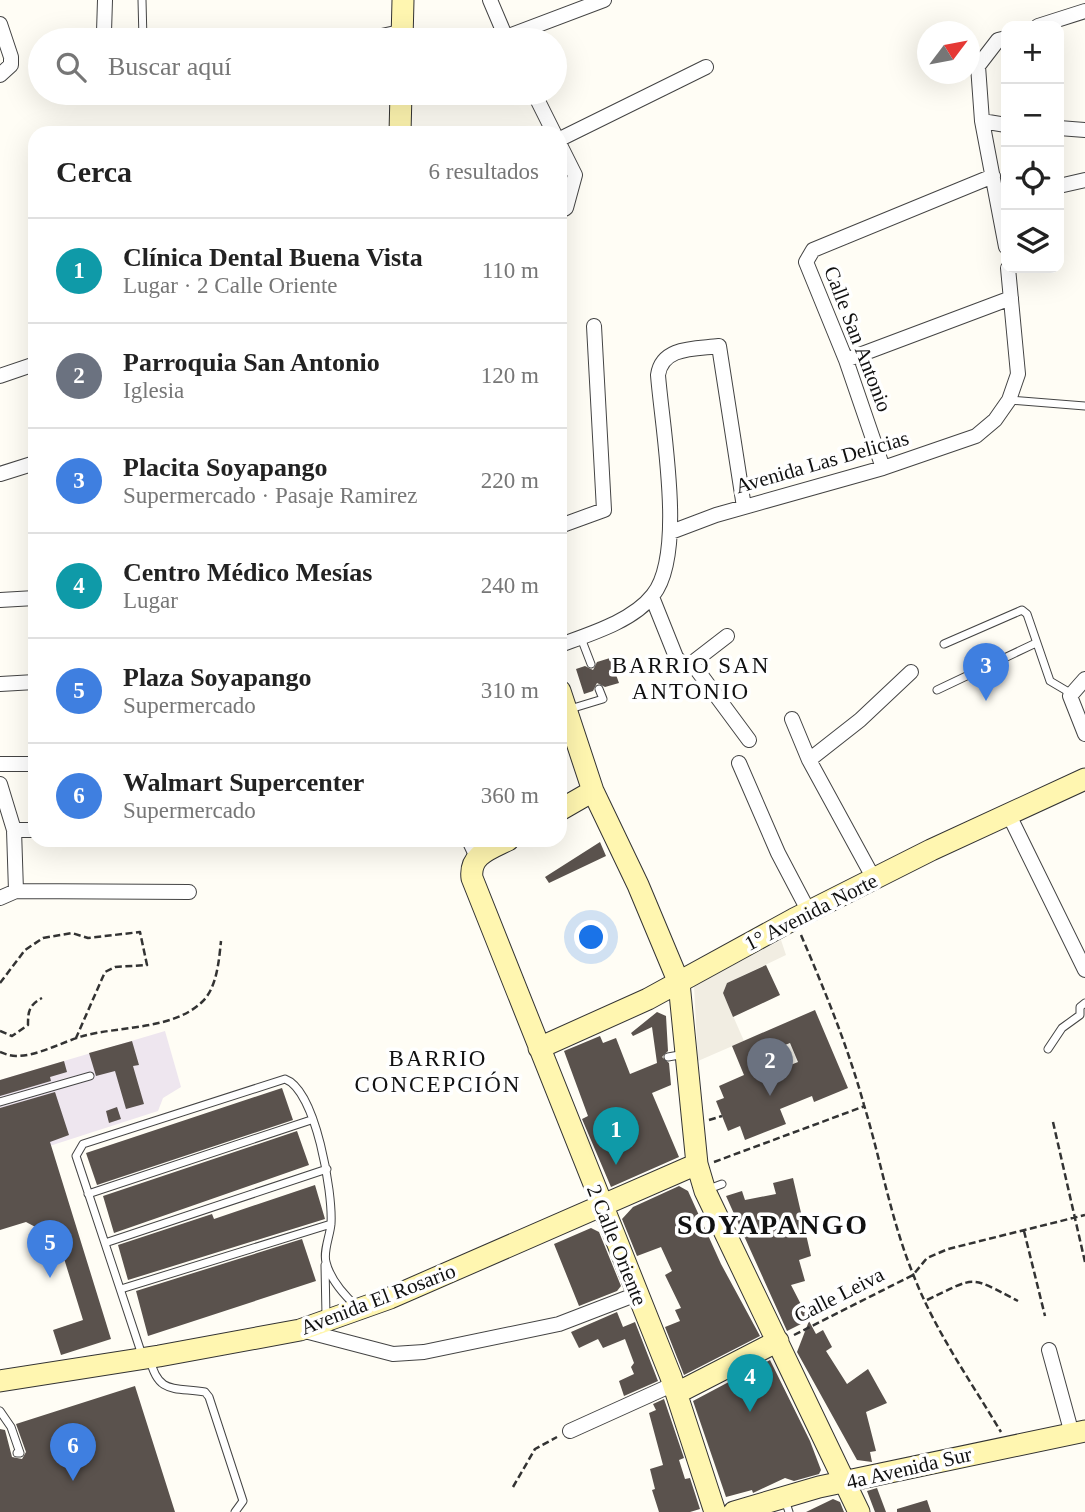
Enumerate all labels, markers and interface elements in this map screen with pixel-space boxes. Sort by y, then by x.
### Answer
north arrow [917,21,980,84]
map controls [1001,21,1064,273]
button: + [1001,21,1064,84]
search box [28,28,567,105]
icon: search [52,48,90,86]
text: Buscar aquí [108,52,231,81]
button: − [1001,84,1064,147]
button: locate [1001,147,1064,210]
text: Cerca [56,155,132,188]
text: 6 resultados [428,159,539,184]
button: layers [1001,210,1064,273]
text: Clínica Dental Buena Vista [123,243,423,272]
text: 1 [73,258,85,283]
text: 110 m [482,258,539,283]
street label: Calle San Antonio [819,263,897,415]
text: Lugar · 2 Calle Oriente [123,273,338,298]
text: Parroquia San Antonio [123,348,380,377]
text: 2 [73,363,85,388]
text: 120 m [481,363,539,388]
text: Iglesia [123,378,184,403]
street label: Avenida Las Delicias [733,426,911,498]
text: Placita Soyapango [123,453,327,482]
text: 3 [73,468,85,493]
text: 220 m [481,468,539,493]
text: Supermercado · Pasaje Ramirez [123,483,417,508]
text: Centro Médico Mesías [123,558,372,587]
text: 4 [73,573,85,598]
text: 240 m [481,573,539,598]
text: Lugar [123,588,178,613]
pin: 3 [963,643,1009,701]
district label: BARRIO SAN ANTONIO [612,653,770,704]
text: Plaza Soyapango [123,663,312,692]
text: 5 [73,678,85,703]
text: 310 m [481,678,539,703]
text: Supermercado [123,693,256,718]
text: Walmart Supercenter [123,768,364,797]
text: 6 [73,783,85,808]
text: 360 m [481,783,539,808]
text: Supermercado [123,798,256,823]
street label: 1° Avenida Norte [741,868,881,956]
your location [574,920,608,954]
pin: 2 [747,1038,793,1096]
district label: BARRIO CONCEPCIÓN [355,1046,521,1097]
pin: 1 [593,1107,639,1165]
street label: 2 Calle Oriente [582,1181,652,1309]
district label: SOYAPANGO [677,1209,869,1240]
pin: 5 [27,1220,73,1278]
street label: Avenida El Rosario [297,1258,459,1340]
street label: Calle Leiva [790,1262,888,1328]
pin: 4 [727,1354,773,1412]
pin: 6 [50,1423,96,1481]
street label: 4a Avenida Sur [844,1442,974,1494]

